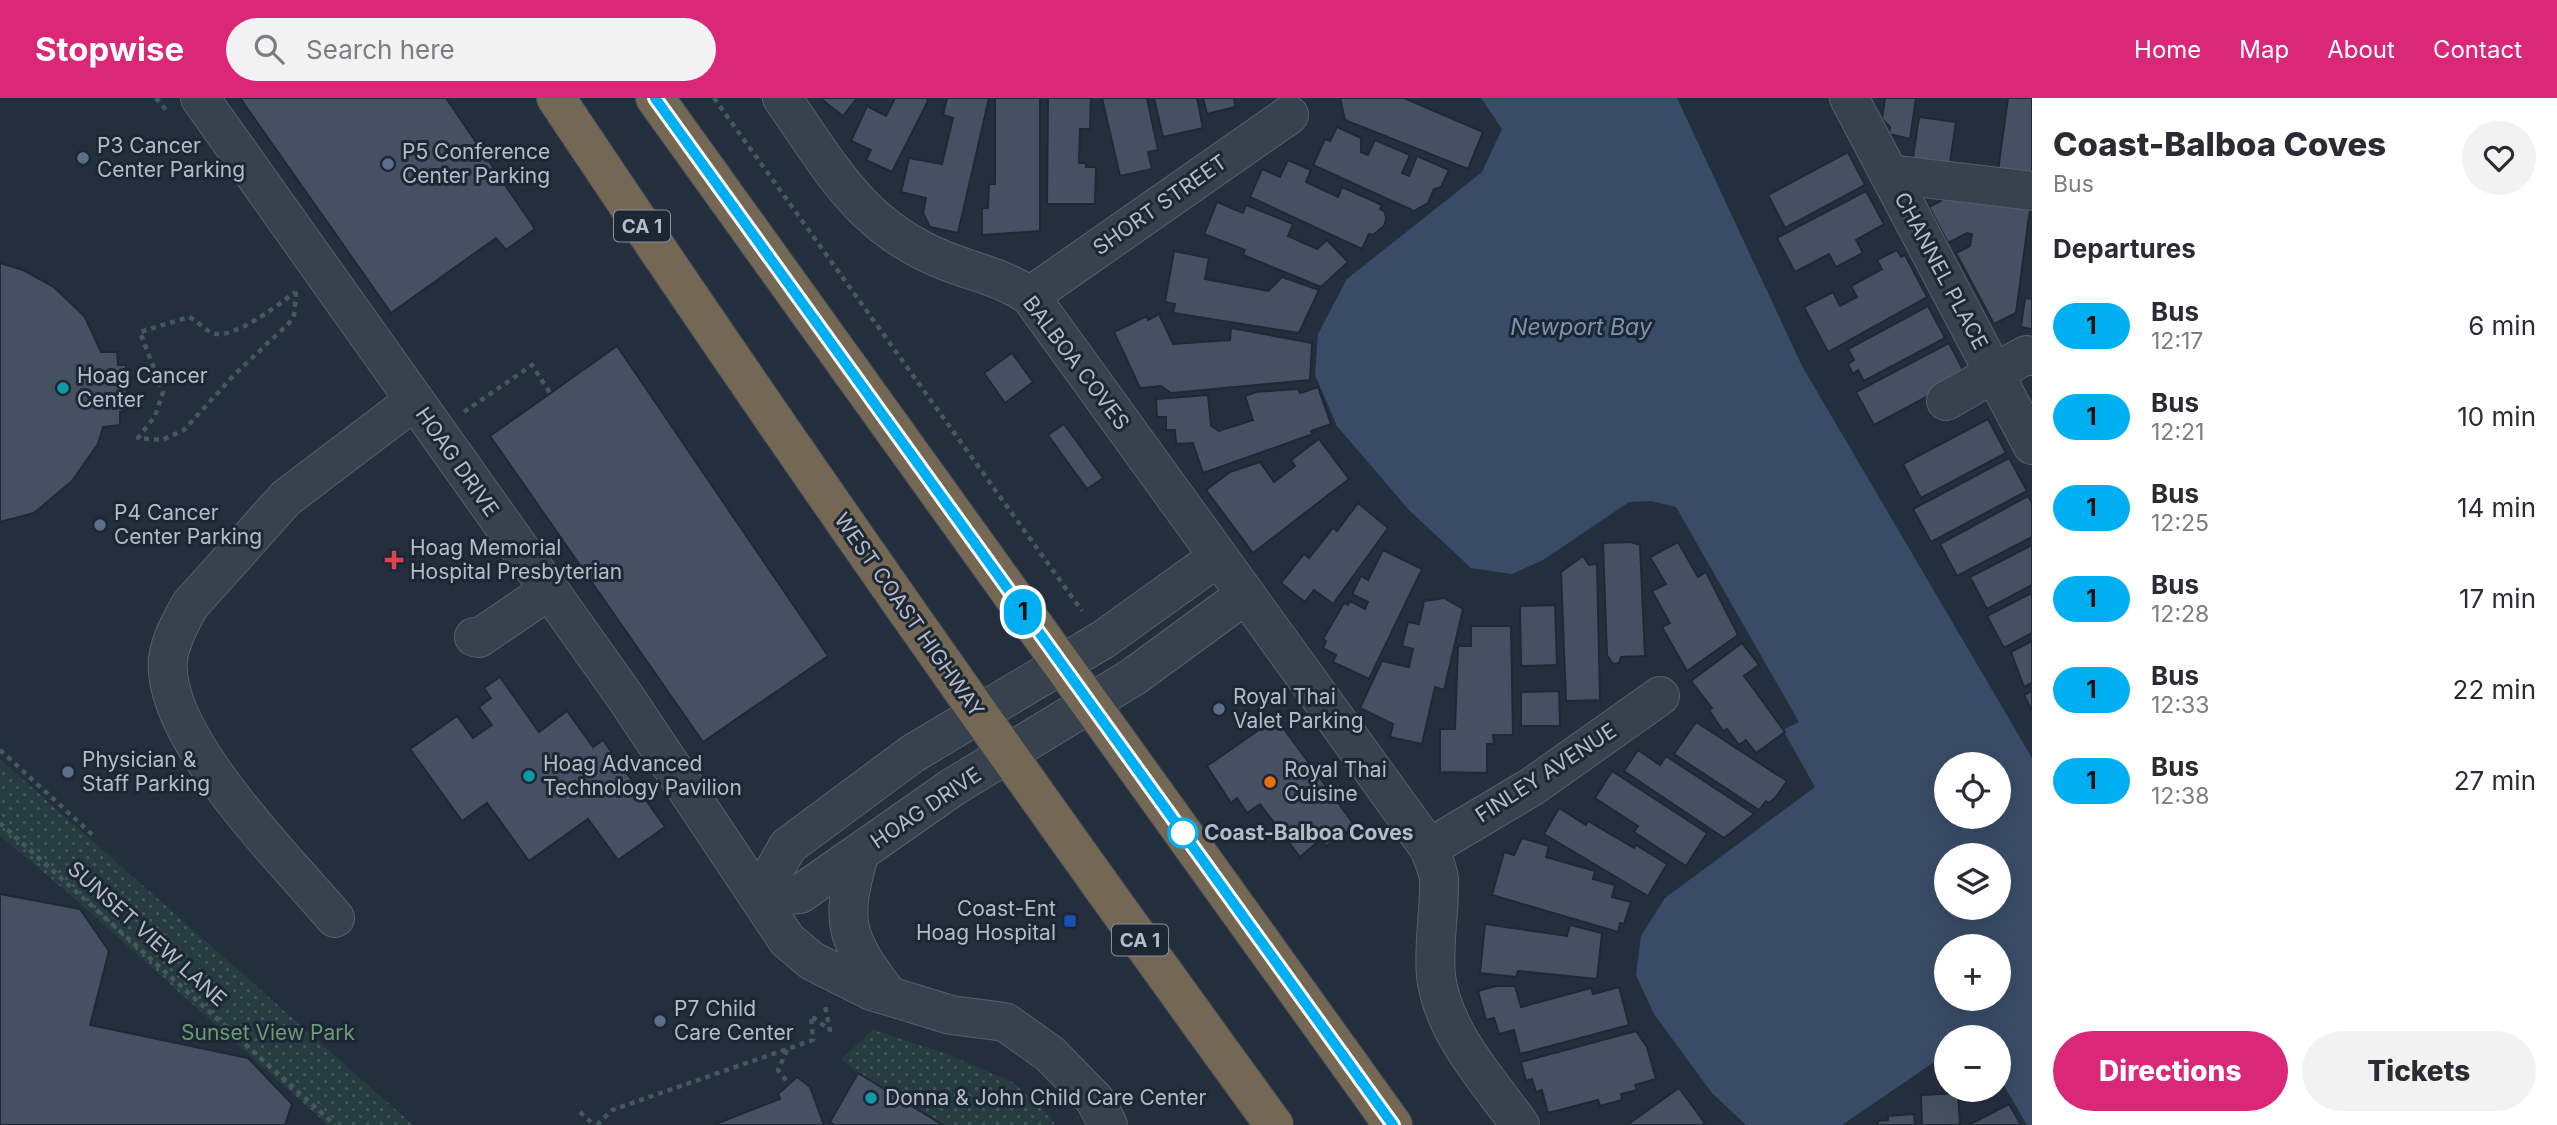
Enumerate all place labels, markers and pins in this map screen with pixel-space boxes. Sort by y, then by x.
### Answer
place label: P3 Cancer Center Parking [97,133,245,182]
place label: P5 Conference Center Parking [402,139,550,188]
marker: P3 Cancer Center Parking [75,150,91,166]
marker: P5 Conference Center Parking [380,156,396,172]
place label: Hoag Cancer Center [77,363,208,412]
marker: Hoag Cancer Center [55,380,71,396]
place label: P4 Cancer Center Parking [114,500,262,549]
marker: P4 Cancer Center Parking [92,517,108,533]
place label: Hoag Memorial Hospital Presbyterian [410,535,622,584]
marker: Hoag Memorial Hospital Presbyterian [384,550,404,570]
place label: Royal Thai Valet Parking [1233,684,1364,733]
marker: Royal Thai Valet Parking [1211,701,1227,717]
place label: Physician & Staff Parking [82,747,210,796]
place label: Hoag Advanced Technology Pavilion [543,751,742,800]
place label: Royal Thai Cuisine [1284,757,1387,806]
marker: Physician & Staff Parking [60,764,76,780]
marker: Hoag Advanced Technology Pavilion [521,768,537,784]
marker: Royal Thai Cuisine [1262,774,1278,790]
marker: Coast-Balboa Coves [1168,818,1198,848]
place label: Coast-Balboa Coves [1204,820,1414,845]
place label: Coast-Ent Hoag Hospital [916,896,1056,945]
marker: Coast-Ent Hoag Hospital [1062,913,1078,929]
place label: P7 Child Care Center [674,996,794,1045]
marker: P7 Child Care Center [652,1013,668,1029]
place label: Donna & John Child Care Center [885,1085,1206,1110]
marker: Donna & John Child Care Center [863,1090,879,1106]

